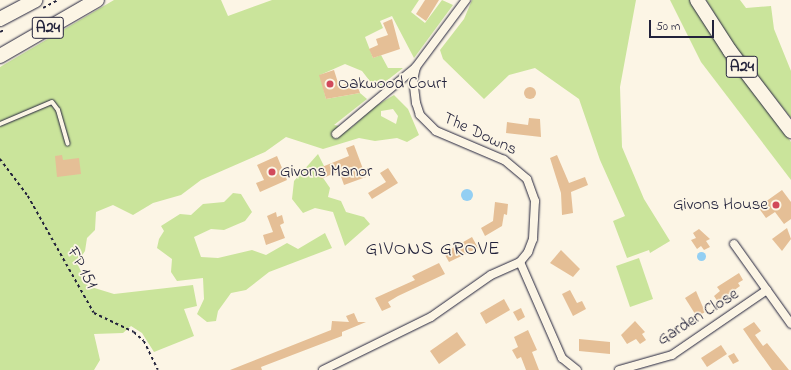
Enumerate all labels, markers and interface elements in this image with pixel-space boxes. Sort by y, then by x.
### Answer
scale bar [651,12,716,38]
road number: A24 [31,14,65,42]
text: 50 m [656,18,680,36]
road number: A24 [725,53,759,81]
place label: Oakwood Court [338,74,447,94]
marker: Oakwood Court [325,79,335,89]
street label: The Downs [440,108,520,160]
place label: Givons Manor [280,162,372,182]
marker: Givons Manor [267,167,277,177]
place label: Givons House [673,195,768,215]
marker: Givons House [771,200,781,210]
district label: GIVONS GROVE [365,239,501,261]
street label: FP 151 [62,244,102,292]
street label: Garden Close [653,284,743,350]

